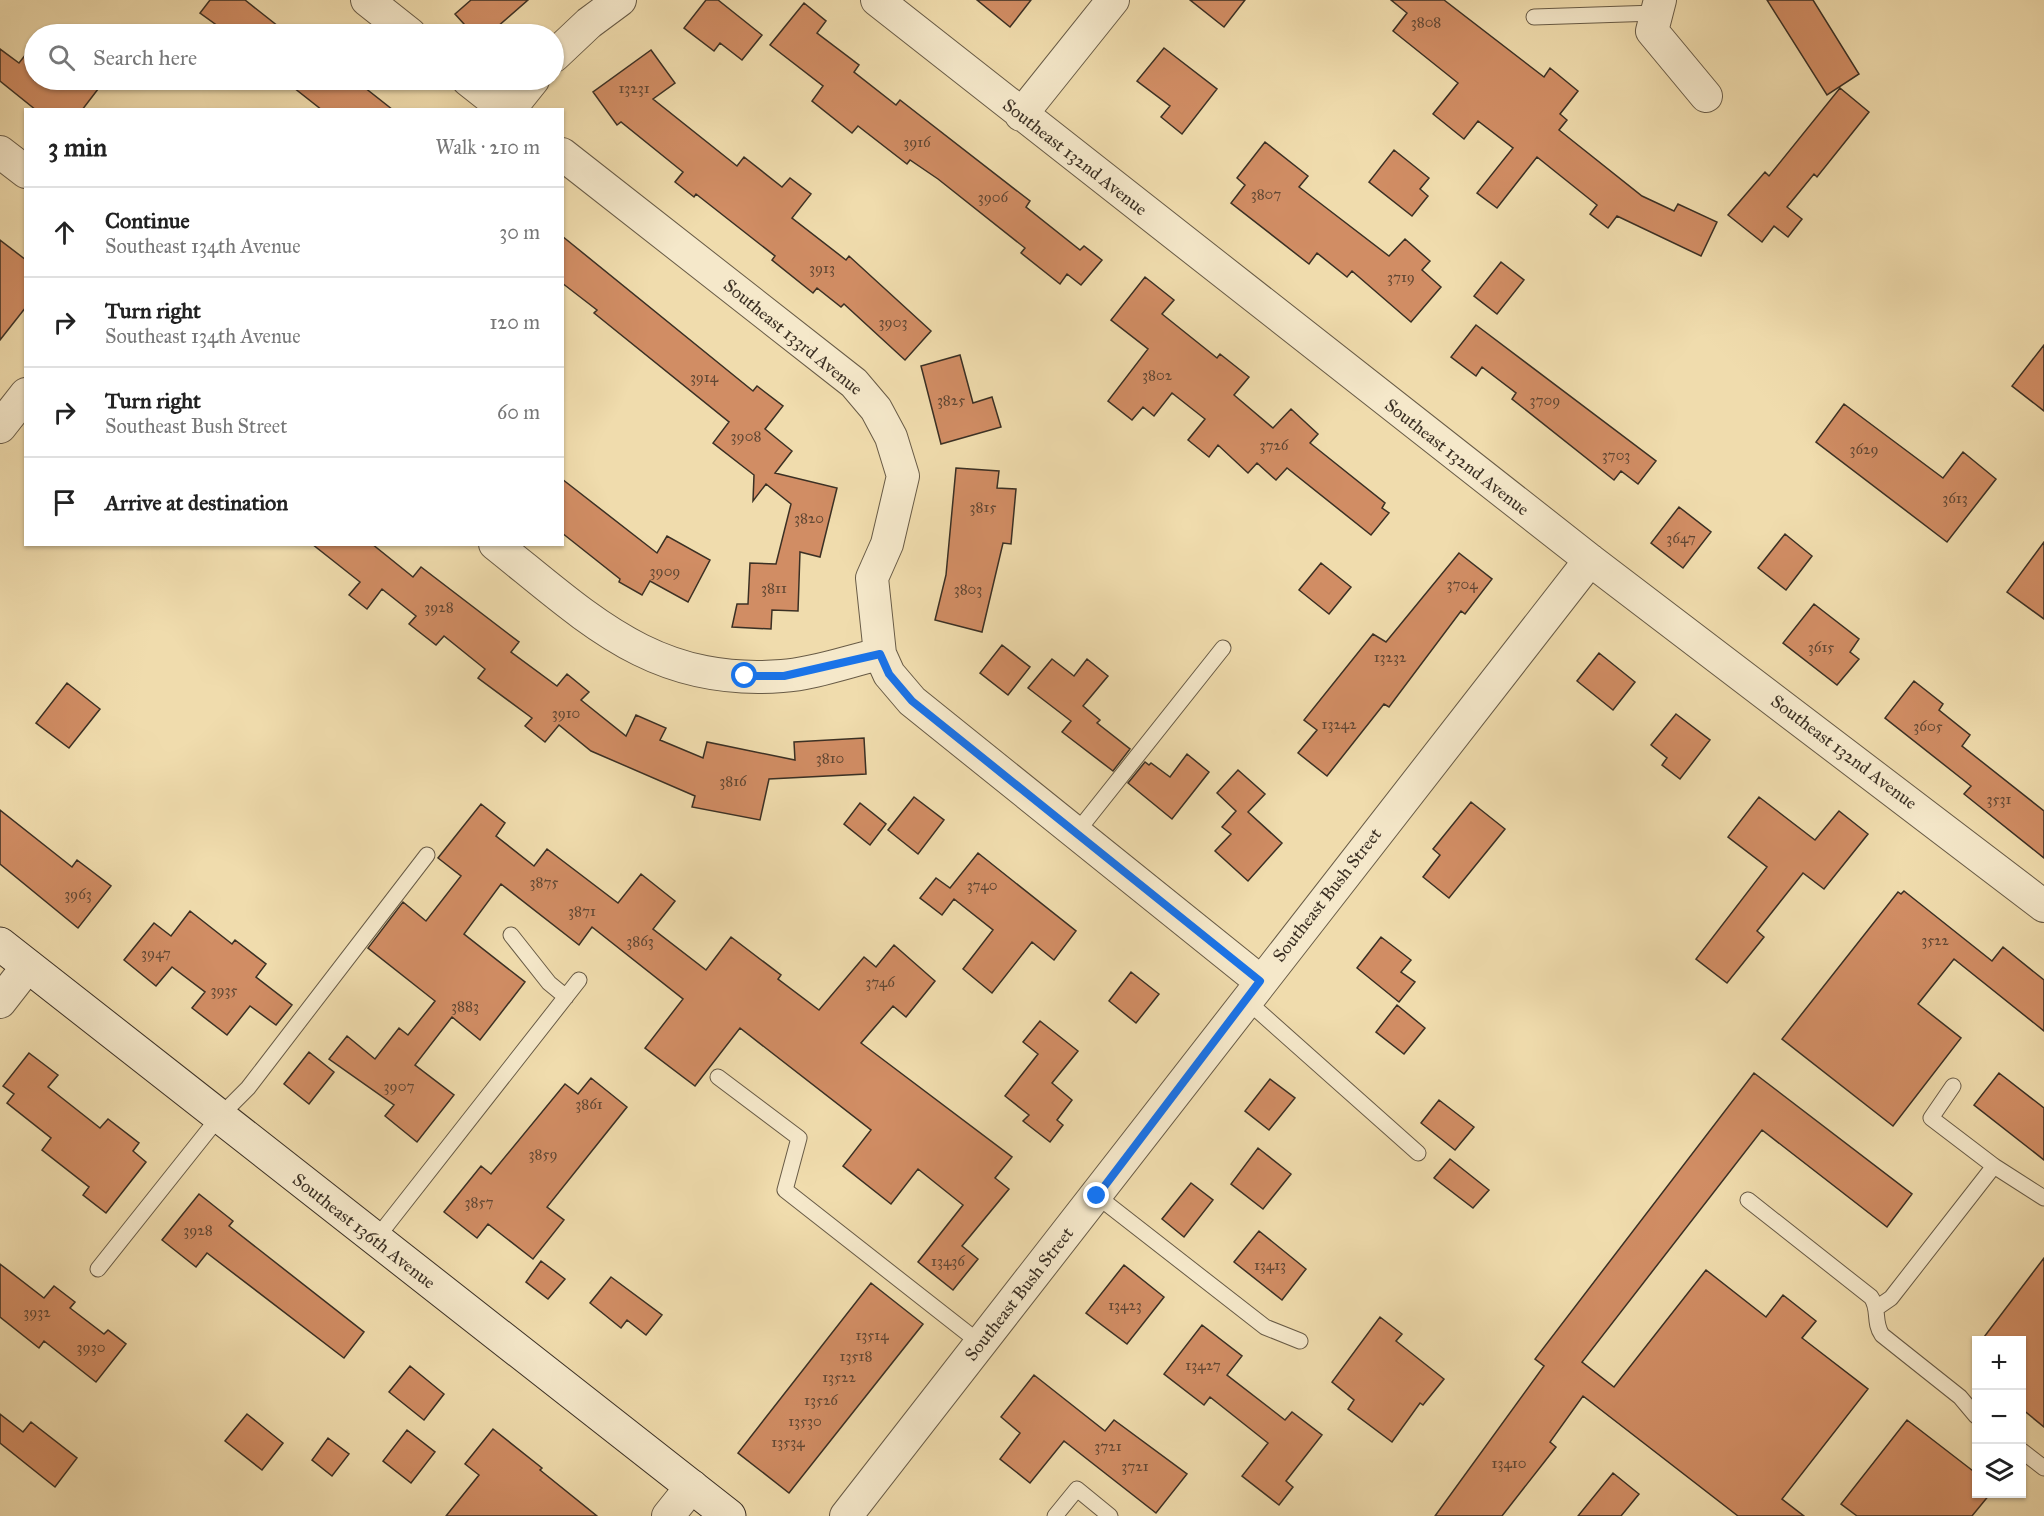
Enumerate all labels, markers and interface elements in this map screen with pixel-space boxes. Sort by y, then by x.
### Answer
house number: 3808 [1411,13,1441,31]
search box [24,24,564,90]
icon: search [45,41,78,74]
text: Search here [93,44,197,71]
house number: 13231 [618,79,650,97]
street label: Southeast 132nd Avenue [998,94,1152,220]
text: 3 min [48,131,107,163]
house number: 3916 [903,133,932,151]
text: Walk · 210 m [435,135,540,159]
house number: 3807 [1251,185,1281,203]
house number: 3906 [978,188,1010,206]
text: Continue [105,207,190,234]
icon: ahead [48,216,81,249]
text: 30 m [499,220,540,244]
text: Southeast 134th Avenue [105,234,301,258]
house number: 3913 [809,259,835,277]
house number: 3719 [1387,268,1415,286]
street label: Southeast 133rd Avenue [719,274,867,400]
text: Turn right [105,297,201,324]
icon: right [48,306,81,339]
text: 120 m [489,310,540,334]
house number: 3903 [879,313,907,331]
text: Southeast 134th Avenue [105,324,301,348]
house number: 3802 [1142,366,1173,384]
house number: 3914 [690,368,719,386]
text: Turn right [105,387,201,414]
house number: 3825 [937,391,965,409]
house number: 3709 [1530,391,1560,409]
street label: Southeast 132nd Avenue [1380,394,1534,520]
icon: right [48,396,81,429]
text: 60 m [497,400,540,424]
text: Southeast Bush Street [105,414,287,438]
house number: 3908 [731,427,761,445]
house number: 3726 [1259,436,1290,454]
house number: 3629 [1849,440,1879,458]
house number: 3703 [1602,446,1630,464]
icon: arrive [48,486,81,519]
text: Arrive at destination [105,489,288,516]
house number: 3613 [1942,489,1968,507]
house number: 3815 [970,498,996,516]
house number: 3820 [794,509,824,527]
house number: 3647 [1666,529,1696,547]
house number: 3909 [650,562,680,580]
house number: 3704 [1446,575,1478,593]
house number: 3811 [761,579,787,597]
house number: 3803 [954,580,982,598]
house number: 3928 [424,598,454,616]
house number: 3615 [1808,638,1834,656]
house number: 13232 [1374,648,1407,666]
route start [731,662,757,688]
street label: Southeast 132nd Avenue [1767,690,1921,814]
house number: 3910 [552,704,580,722]
house number: 13242 [1321,715,1357,733]
house number: 3605 [1913,717,1943,735]
house number: 3810 [816,749,844,767]
house number: 3816 [719,772,748,790]
house number: 3531 [1987,790,2012,808]
street label: Southeast Bush Street [1268,823,1387,966]
house number: 3875 [530,873,559,891]
house number: 3740 [967,876,997,894]
house number: 3963 [64,885,92,903]
house number: 3871 [568,902,596,920]
house number: 3522 [1921,931,1949,949]
house number: 3863 [626,932,654,950]
house number: 3947 [141,944,171,962]
house number: 3746 [865,973,896,991]
house number: 3935 [210,981,238,999]
house number: 3883 [451,997,479,1015]
house number: 3907 [384,1077,414,1095]
house number: 3861 [575,1095,603,1113]
house number: 3859 [528,1145,558,1163]
street label: Southeast 136th Avenue [288,1168,440,1294]
route end [1083,1182,1109,1208]
house number: 3857 [465,1193,493,1211]
house number: 3928 [183,1221,213,1239]
street label: Southeast Bush Street [960,1222,1079,1365]
house number: 13436 [931,1252,966,1270]
house number: 13413 [1254,1256,1286,1274]
house number: 13423 [1108,1296,1142,1314]
house number: 3932 [23,1303,51,1321]
house number: 13514 [855,1326,889,1344]
map controls [1972,1336,2026,1498]
button: + [1972,1336,2026,1390]
house number: 3930 [77,1338,105,1356]
house number: 13518 [840,1347,872,1365]
house number: 13427 [1185,1356,1221,1374]
house number: 13522 [822,1368,856,1386]
button: − [1972,1390,2026,1444]
house number: 13526 [804,1391,839,1409]
house number: 13530 [788,1412,822,1430]
house number: 13534 [771,1433,805,1451]
house number: 3721 [1094,1437,1122,1455]
button: layers [1972,1444,2026,1498]
house number: 13410 [1492,1454,1526,1472]
house number: 3721 [1121,1457,1149,1475]

